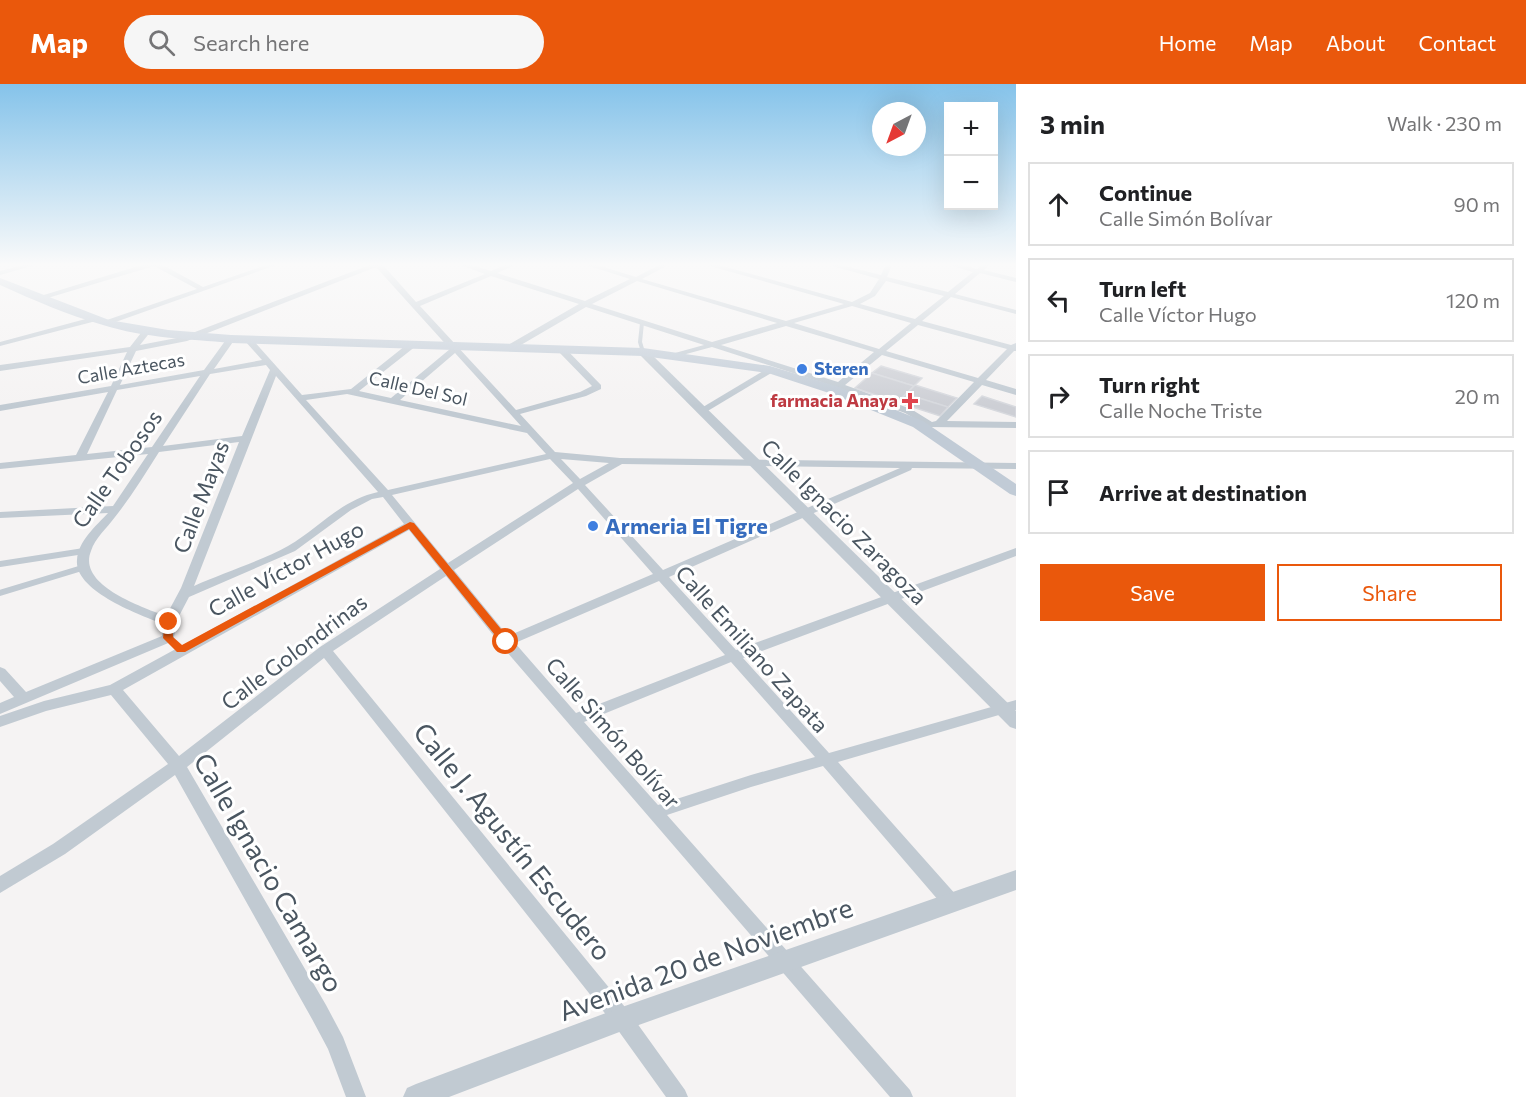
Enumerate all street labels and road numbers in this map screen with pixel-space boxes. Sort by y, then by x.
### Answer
street label: Calle Aztecas [76,348,186,388]
street label: Calle Del Sol [367,366,470,410]
street label: Calle Tobosos [66,404,167,533]
street label: Calle Ignacio Zaragoza [756,433,933,610]
street label: Calle Mayas [167,437,234,557]
street label: Calle Víctor Hugo [203,515,368,622]
street label: Calle Emiliano Zapata [670,560,835,738]
street label: Calle Golondrinas [216,588,372,715]
street label: Calle Simón Bolívar [540,652,686,814]
street label: Calle J. Agustín Escudero [407,715,619,967]
street label: Calle Ignacio Camargo [187,747,351,998]
street label: Avenida 20 de Noviembre [554,890,857,1027]

